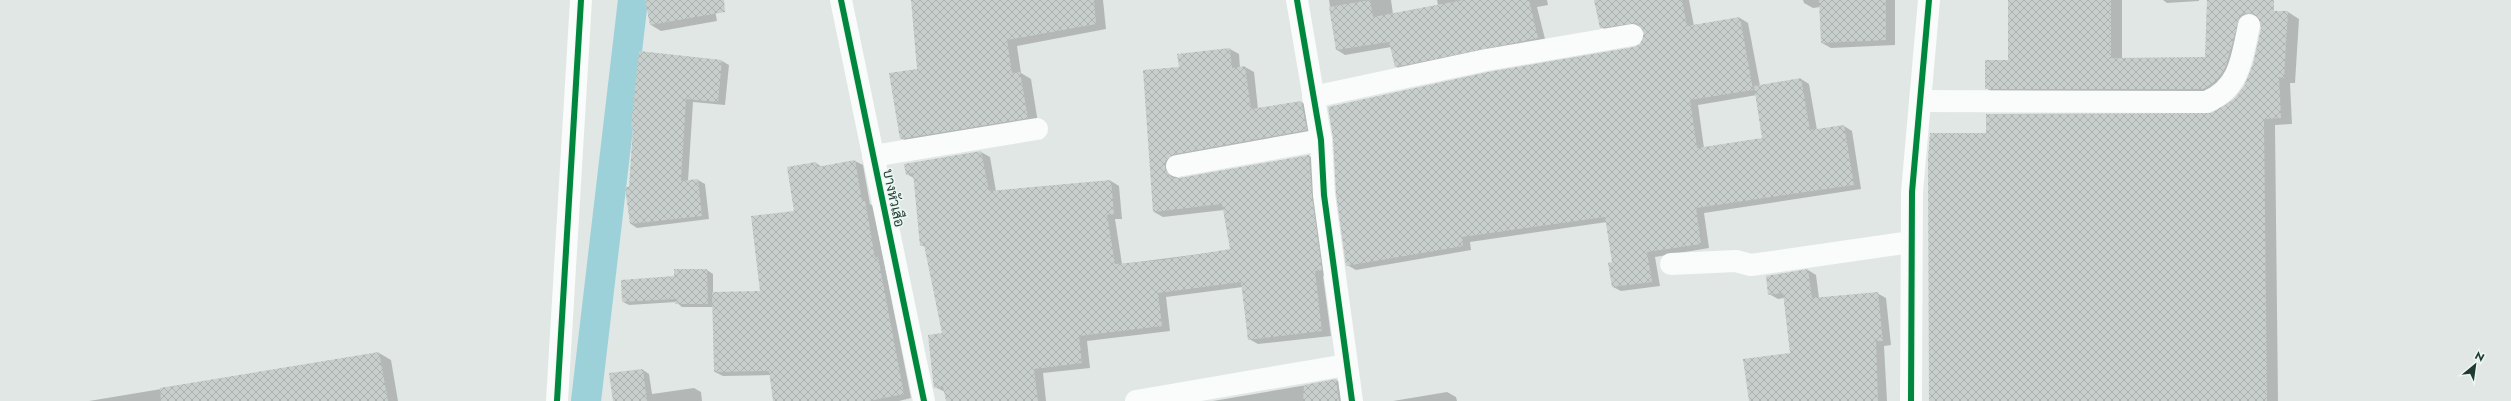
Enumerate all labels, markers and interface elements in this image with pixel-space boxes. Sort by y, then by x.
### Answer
street label: บางหัวเสือ [878,167,910,229]
north arrow [2455,345,2495,385]
text: N [2472,347,2488,365]

